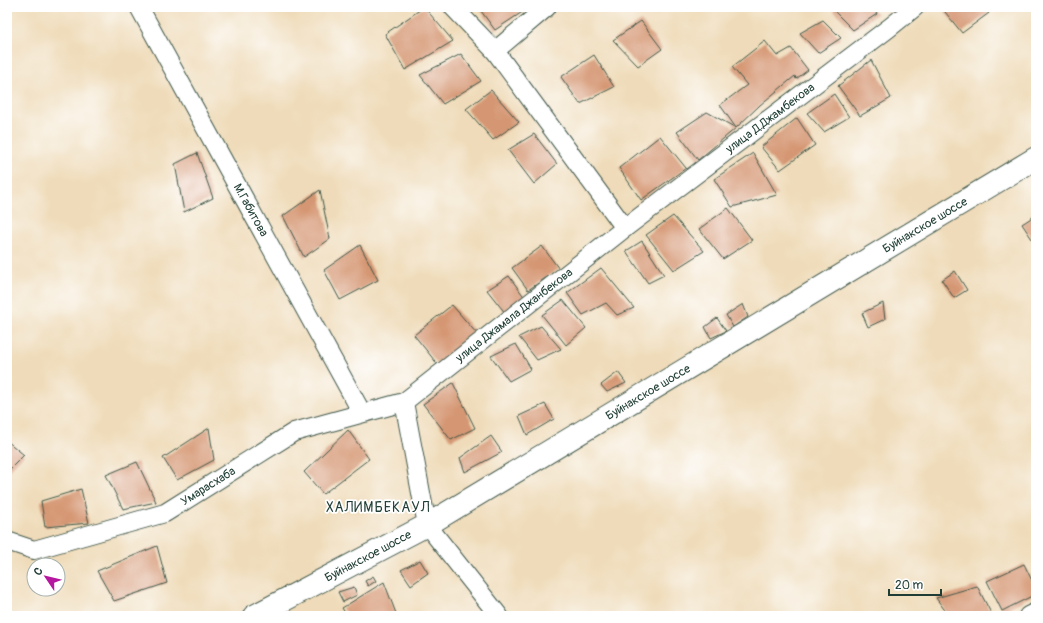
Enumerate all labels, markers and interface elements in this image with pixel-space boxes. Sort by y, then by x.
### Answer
street label: улица Д.Джамбекова [722,80,818,157]
street label: М.Габитова [230,181,271,240]
street label: Буйнакское шоссе [880,194,970,257]
street label: улица Джамала Джанбекова [452,265,576,366]
street label: Буйнакское шоссе [603,361,693,424]
street label: Умарасхаба [178,463,239,509]
district label: ХАЛИМБЕКАУЛ [326,499,430,516]
street label: Буйнакское шоссе [322,527,414,586]
north arrow [26,557,66,597]
text: С [31,565,46,578]
scale bar [889,571,941,597]
text: 20 m [895,578,924,593]

